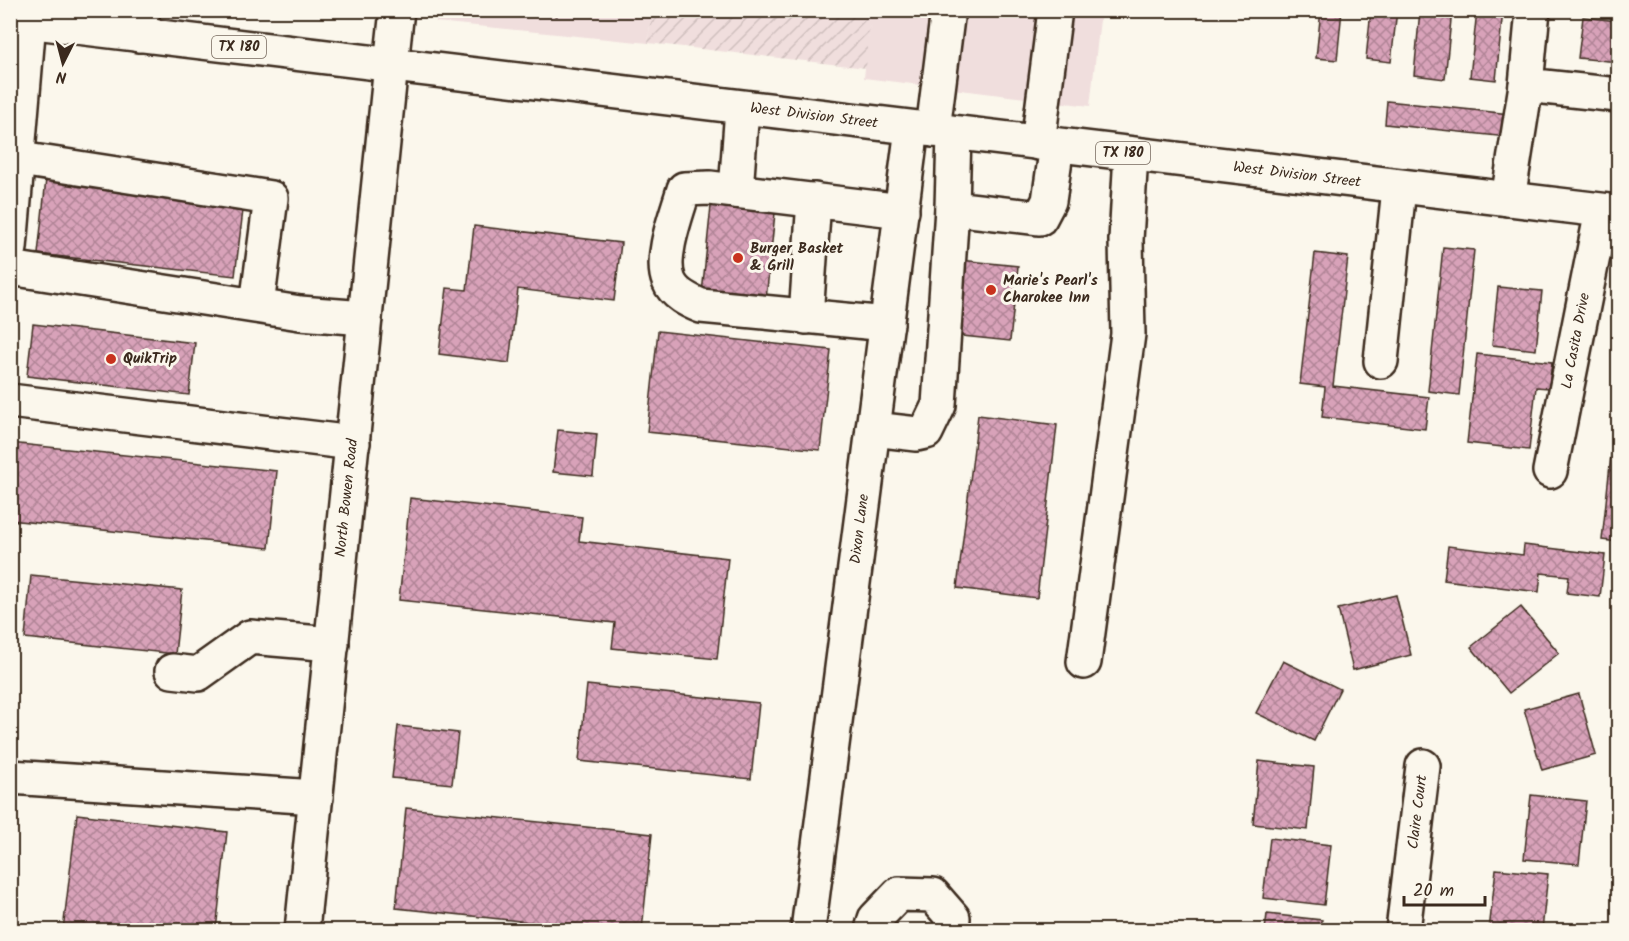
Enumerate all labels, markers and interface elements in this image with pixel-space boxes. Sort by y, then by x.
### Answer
north arrow [33,33,93,93]
road number: TX 180 [212,36,266,58]
text: N [55,63,68,89]
street label: West Division Street [749,96,879,136]
road number: TX 180 [1096,142,1150,164]
street label: West Division Street [1232,155,1362,195]
place label: Burger Basket & Grill [750,237,844,278]
marker: Burger Basket & Grill [731,251,745,265]
place label: Marie's Pearl's Charokee Inn [1003,269,1098,310]
marker: Marie's Pearl's Charokee Inn [984,283,998,297]
street label: La Casita Drive [1555,291,1597,391]
place label: QuikTrip [123,347,177,371]
marker: QuikTrip [104,352,118,366]
street label: North Bowen Road [329,437,365,558]
street label: Dixon Lane [844,492,876,565]
street label: Claire Court [1402,773,1434,851]
scale bar [1404,869,1485,907]
text: 20 m [1413,877,1454,906]

